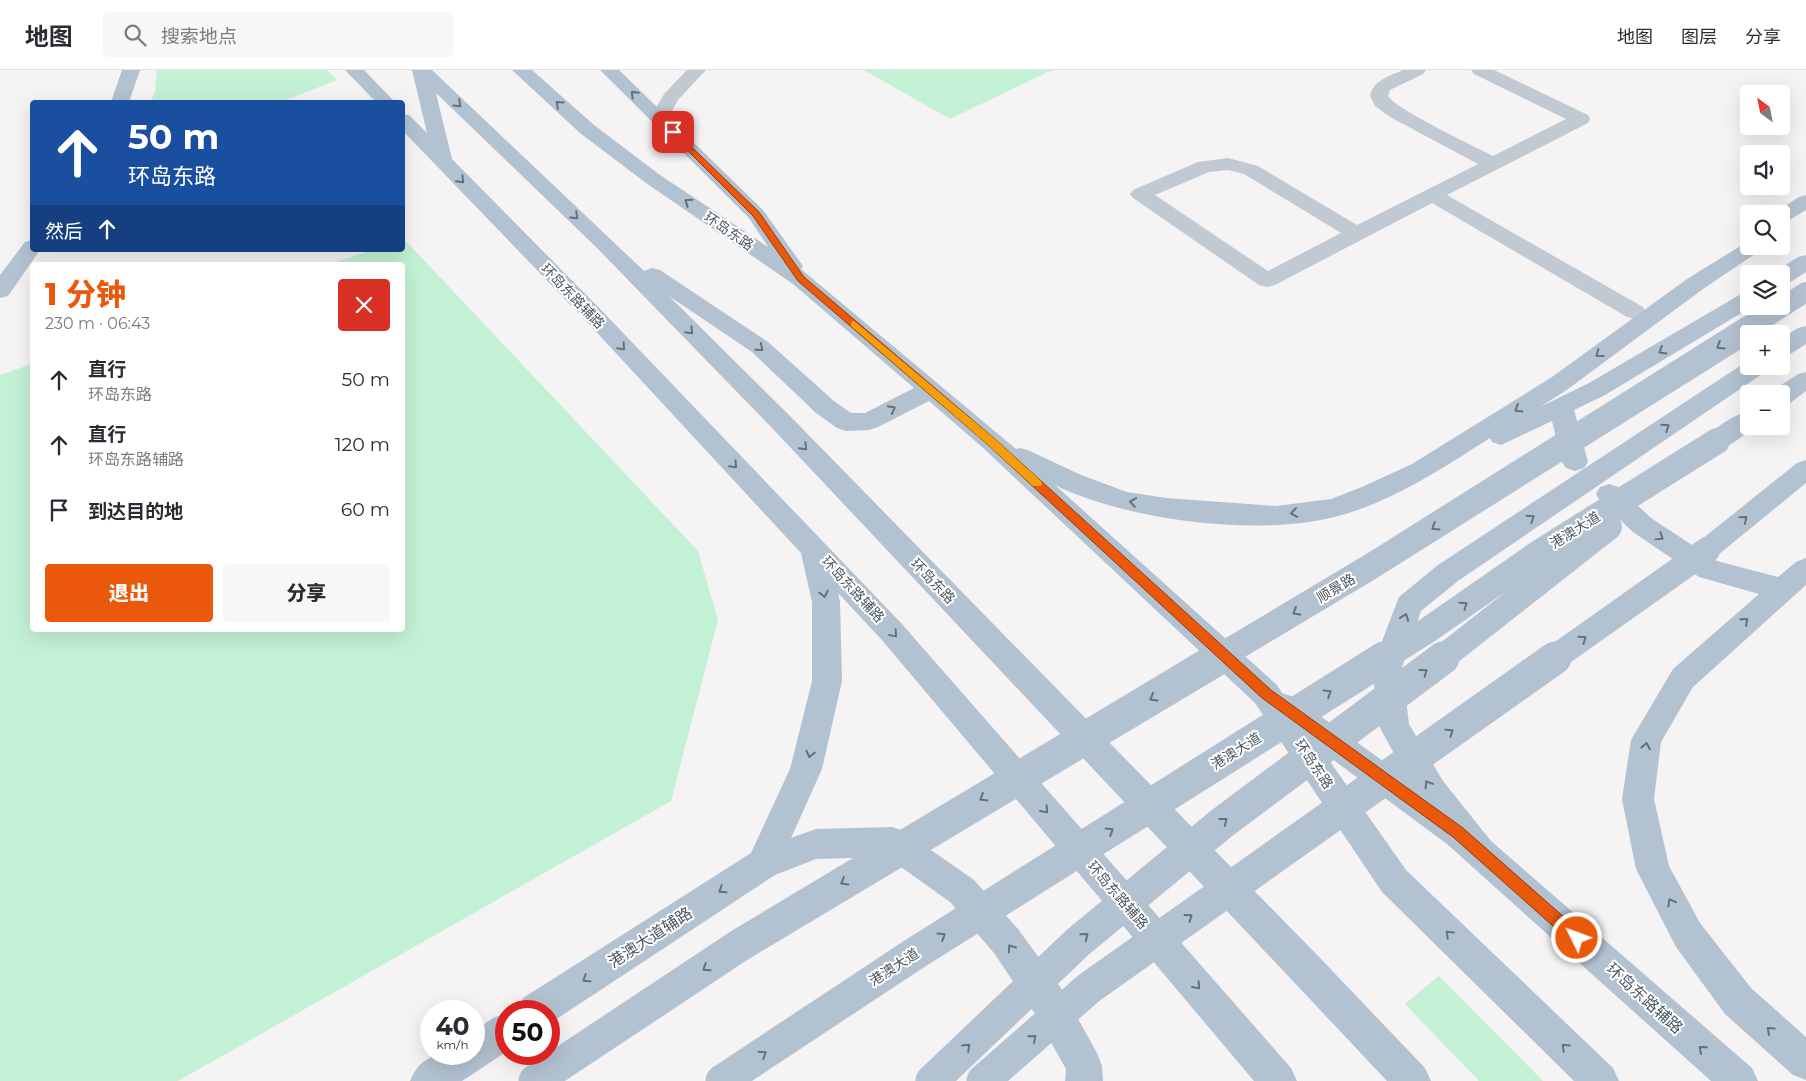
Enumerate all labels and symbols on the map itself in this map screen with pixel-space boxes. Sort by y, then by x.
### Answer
north arrow [1740,85,1790,135]
one-way arrow [631,90,640,99]
one-way arrow [452,98,461,107]
one-way arrow [556,101,565,110]
pin [652,111,694,153]
one-way arrow [455,174,464,183]
one-way arrow [684,199,693,209]
street label: 环岛东路 [701,208,757,254]
one-way arrow [569,210,578,219]
street label: 环岛东路辅路 [537,260,609,332]
one-way arrow [684,325,693,334]
one-way arrow [1717,340,1726,349]
one-way arrow [616,341,625,350]
one-way arrow [754,342,763,351]
one-way arrow [1658,345,1667,355]
one-way arrow [1595,348,1605,357]
one-way arrow [1515,402,1524,412]
one-way arrow [887,405,896,415]
one-way arrow [1660,424,1669,433]
one-way arrow [798,441,807,450]
one-way arrow [728,459,737,468]
one-way arrow [1129,498,1137,508]
one-way arrow [1290,507,1298,518]
street label: 港澳大道 [1546,508,1604,552]
one-way arrow [1525,514,1534,524]
one-way arrow [1739,515,1748,524]
one-way arrow [1431,520,1440,530]
one-way arrow [1654,531,1663,540]
street label: 环岛东路辅路 [818,552,888,626]
street label: 环岛东路 [907,555,959,607]
street label: 顺景路 [1313,569,1359,607]
one-way arrow [818,589,829,598]
one-way arrow [1458,602,1468,611]
one-way arrow [1293,605,1302,615]
one-way arrow [1399,613,1409,622]
one-way arrow [1739,618,1748,627]
one-way arrow [888,628,897,637]
one-way arrow [1577,636,1587,645]
one-way arrow [1418,669,1428,678]
one-way arrow [1322,690,1331,699]
one-way arrow [1149,691,1158,701]
street label: 港澳大道 [1207,729,1265,773]
one-way arrow [1445,729,1454,738]
street label: 环岛东路 [1291,736,1337,792]
one-way arrow [1640,742,1650,751]
one-way arrow [805,750,816,759]
one-way arrow [1424,781,1434,790]
one-way arrow [979,791,988,801]
one-way arrow [1040,804,1048,813]
one-way arrow [1218,819,1227,827]
one-way arrow [1104,827,1113,837]
street label: 环岛东路辅路 [1084,857,1152,933]
one-way arrow [840,876,849,886]
one-way arrow [718,884,728,893]
one-way arrow [1667,899,1677,908]
street label: 港澳大道辅路 [605,903,696,972]
position arrow [1550,911,1602,963]
one-way arrow [1183,914,1193,923]
one-way arrow [1445,931,1454,940]
one-way arrow [937,933,946,942]
one-way arrow [1079,933,1088,941]
street label: 港澳大道 [866,944,922,990]
one-way arrow [1008,944,1017,954]
street label: 环岛东路辅路 [1603,959,1687,1038]
one-way arrow [702,962,712,971]
one-way arrow [582,973,591,982]
one-way arrow [1191,981,1200,990]
speed limit sign: 50 [495,1000,560,1065]
one-way arrow [1767,1026,1776,1035]
one-way arrow [1027,1034,1036,1043]
one-way arrow [961,1044,970,1053]
one-way arrow [1562,1044,1571,1053]
one-way arrow [1699,1046,1708,1055]
one-way arrow [757,1051,766,1060]

